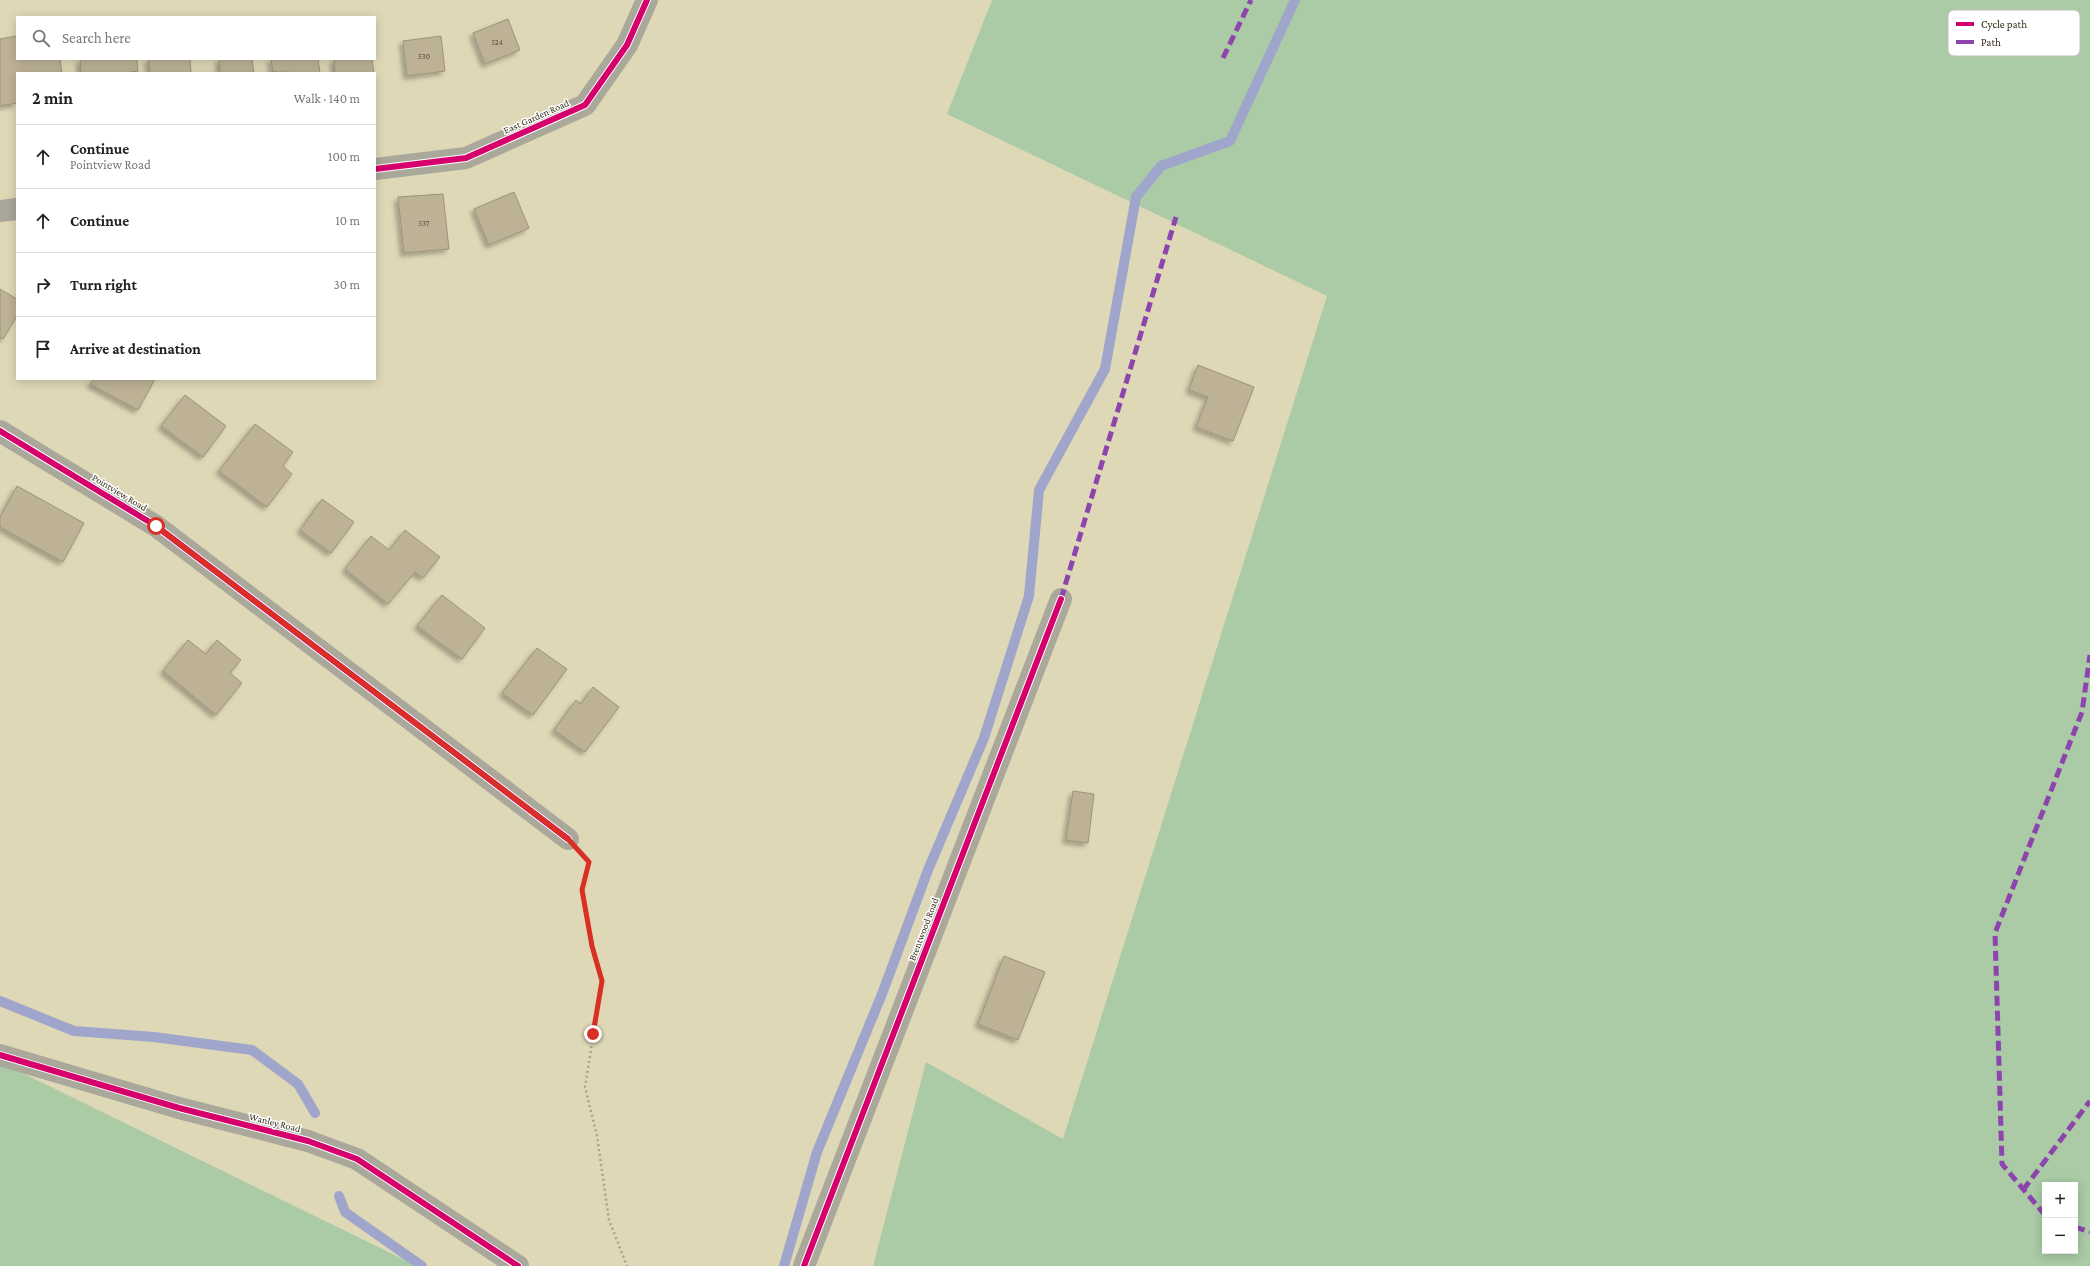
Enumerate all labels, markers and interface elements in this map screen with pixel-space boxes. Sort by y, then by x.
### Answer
legend [1948,10,2080,56]
search box [16,16,376,60]
text: Cycle path [1981,18,2027,31]
icon: search [30,27,52,49]
text: Search here [62,30,131,46]
text: Path [1981,36,2001,48]
house number: 524 [491,38,503,47]
house number: 530 [418,52,430,61]
text: 2 min [32,89,73,108]
text: Walk · 140 m [294,91,360,106]
street label: East Garden Road [502,97,571,136]
text: Continue [70,141,129,157]
icon: ahead [32,146,54,168]
text: 100 m [328,149,360,164]
text: Pointview Road [70,157,151,172]
icon: ahead [32,210,54,232]
text: Continue [70,213,129,229]
text: 10 m [335,213,360,228]
house number: 537 [418,219,430,228]
icon: right [32,274,54,296]
text: Turn right [70,277,137,293]
text: 30 m [334,277,360,292]
icon: arrive [32,338,54,360]
text: Arrive at destination [70,341,201,357]
street label: Pointview Road [90,472,150,514]
route start [147,517,165,535]
street label: Brentwood Road [906,896,941,962]
route end [584,1025,602,1043]
street label: Wanley Road [248,1111,302,1134]
map controls [2042,1182,2078,1254]
button: + [2042,1182,2078,1218]
button: − [2042,1218,2078,1254]

